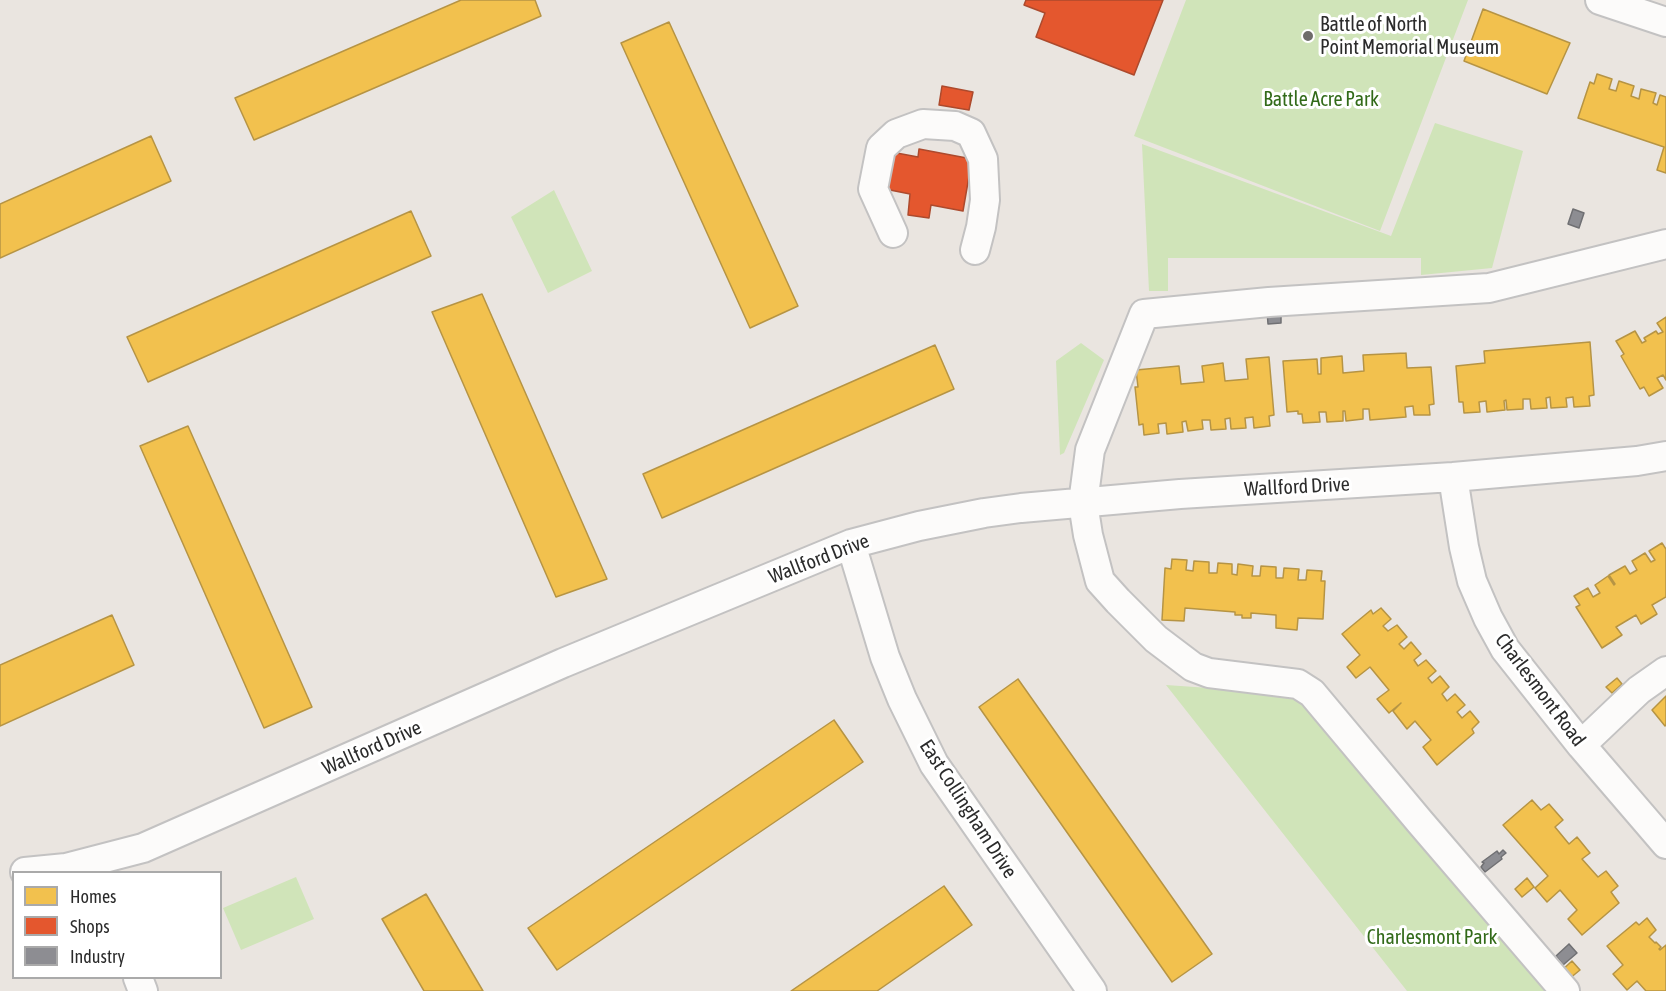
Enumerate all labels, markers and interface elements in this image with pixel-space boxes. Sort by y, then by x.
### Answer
place label: Battle of North Point Memorial Museum [1320,13,1499,60]
marker: Battle of North Point Memorial Museum [1301,29,1315,43]
park label: Battle Acre Park [1263,88,1379,112]
street label: Wallford Drive [1244,472,1350,502]
street label: Wallford Drive [765,529,873,589]
street label: Charlesmont Road [1490,629,1590,751]
street label: Wallford Drive [319,716,425,780]
street label: East Collingham Drive [914,735,1022,883]
legend [12,871,222,979]
text: Homes [70,886,116,907]
text: Shops [70,916,110,937]
park label: Charlesmont Park [1367,926,1497,950]
text: Industry [70,946,125,967]

